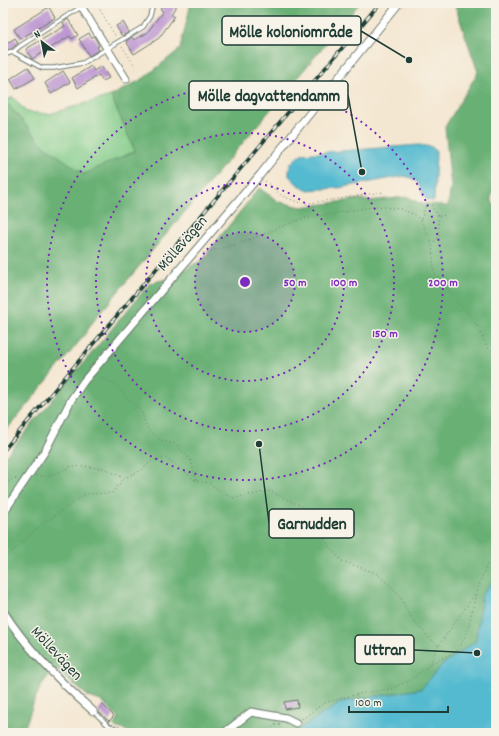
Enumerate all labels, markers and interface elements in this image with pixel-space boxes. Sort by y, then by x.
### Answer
callout: Mölle koloniområde [222,16,361,45]
north arrow [22,22,62,62]
text: Mölle koloniområde [229,22,353,46]
text: N [31,27,45,43]
callout: Mölle dagvattendamm [189,81,348,110]
text: Mölle dagvattendamm [198,86,341,110]
street label: Möllevägen [152,211,214,277]
centre of rings [238,275,252,289]
text: 50 m [283,275,307,292]
text: 100 m [331,275,357,292]
text: 200 m [428,275,458,292]
text: 150 m [372,326,398,343]
callout: Garnudden [269,509,354,538]
text: Garnudden [277,514,347,538]
street label: Möllevägen [25,622,87,686]
callout: Uttran [355,635,414,664]
text: Uttran [364,640,407,664]
scale bar [349,688,448,714]
text: 100 m [355,695,382,712]

